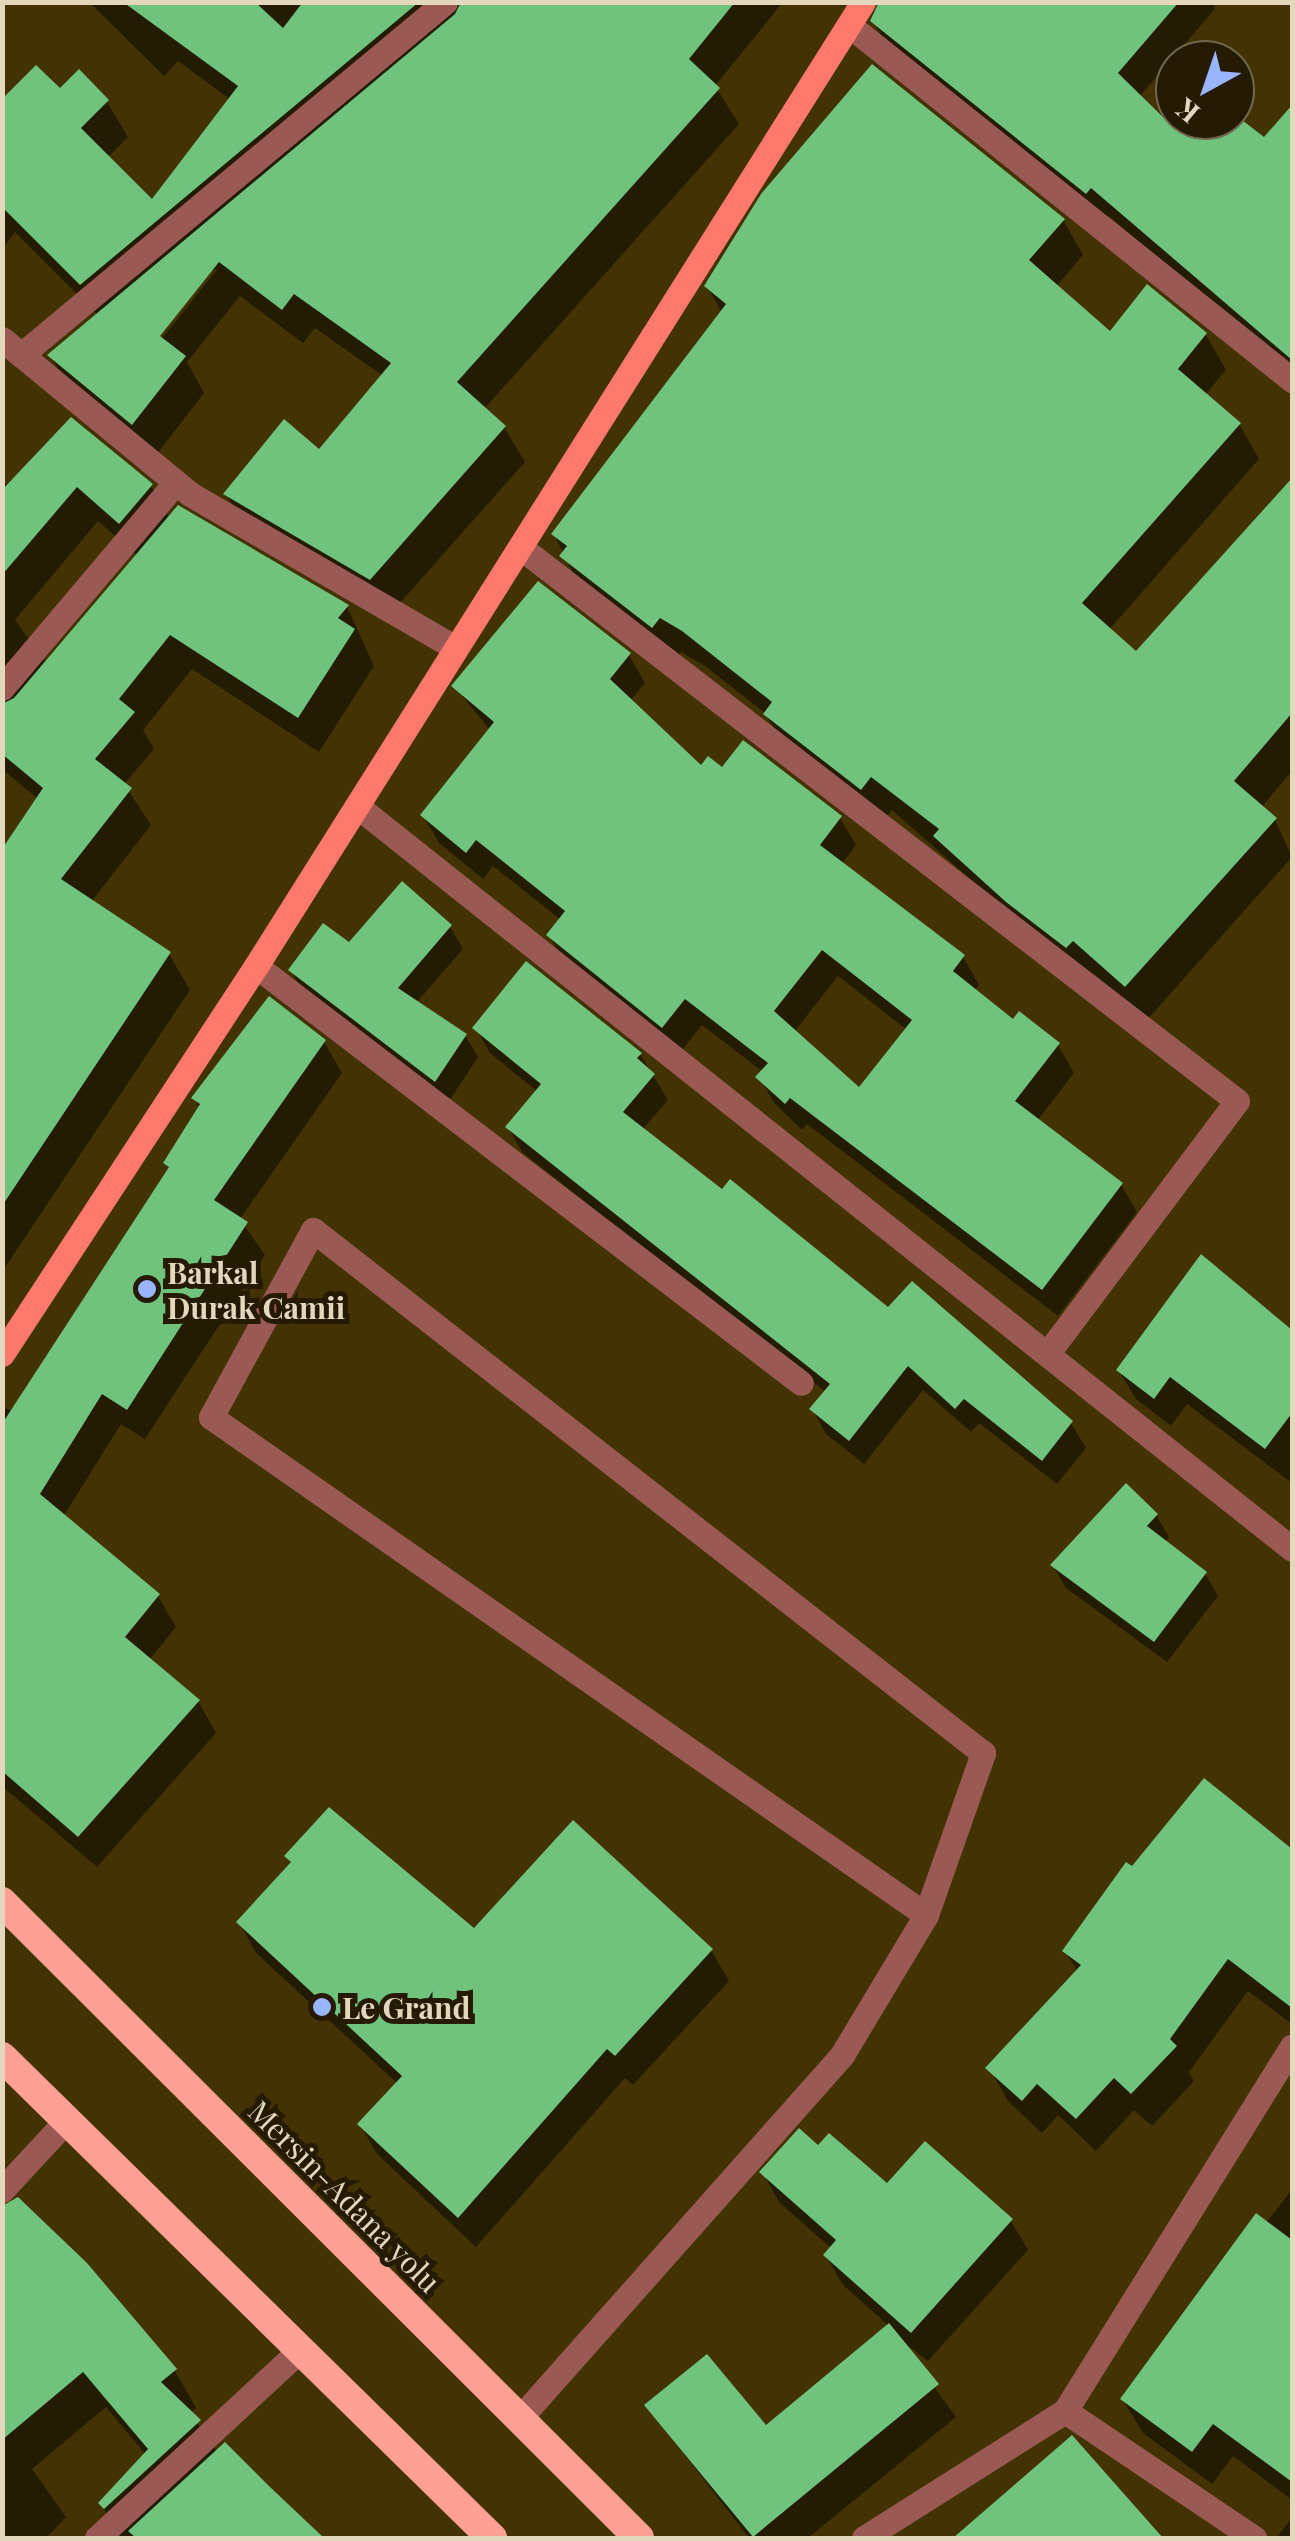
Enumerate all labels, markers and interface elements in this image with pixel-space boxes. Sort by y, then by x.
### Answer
north arrow [1155,40,1255,140]
text: K [1167,91,1206,132]
place label: Barkal Durak Camii [167,1254,345,1324]
marker: Barkal Durak Camii [136,1278,158,1300]
place label: Le Grand [342,1989,470,2025]
marker: Le Grand [311,1996,333,2018]
street label: Mersin-Adana yolu [241,2092,449,2300]

